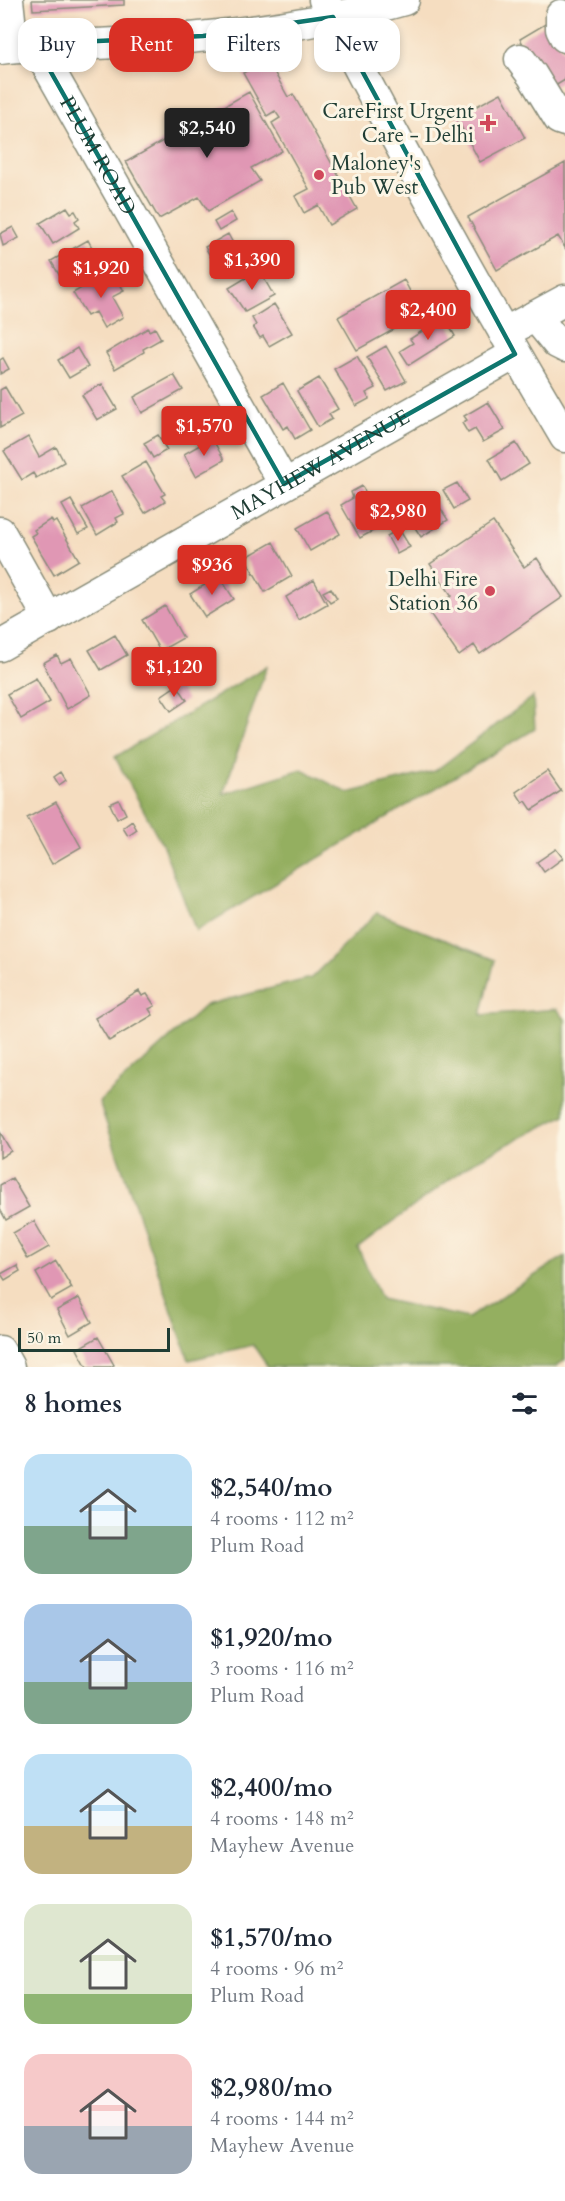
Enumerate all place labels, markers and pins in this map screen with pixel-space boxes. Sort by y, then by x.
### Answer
place label: CareFirst Urgent Care - Delhi [322,97,474,150]
pin: $2,540 [158,108,256,159]
marker: CareFirst Urgent Care - Delhi [479,114,497,132]
place label: Maloney's Pub West [331,149,421,202]
marker: Maloney's Pub West [312,168,326,182]
pin: $1,390 [203,240,301,291]
pin: $1,920 [52,248,150,299]
pin: $2,400 [379,290,477,341]
pin: $1,570 [155,406,253,457]
pin: $2,980 [349,491,447,542]
pin: $936 [176,545,248,596]
place label: Delhi Fire Station 36 [388,565,478,618]
marker: Delhi Fire Station 36 [483,584,497,598]
pin: $1,120 [125,647,223,698]

